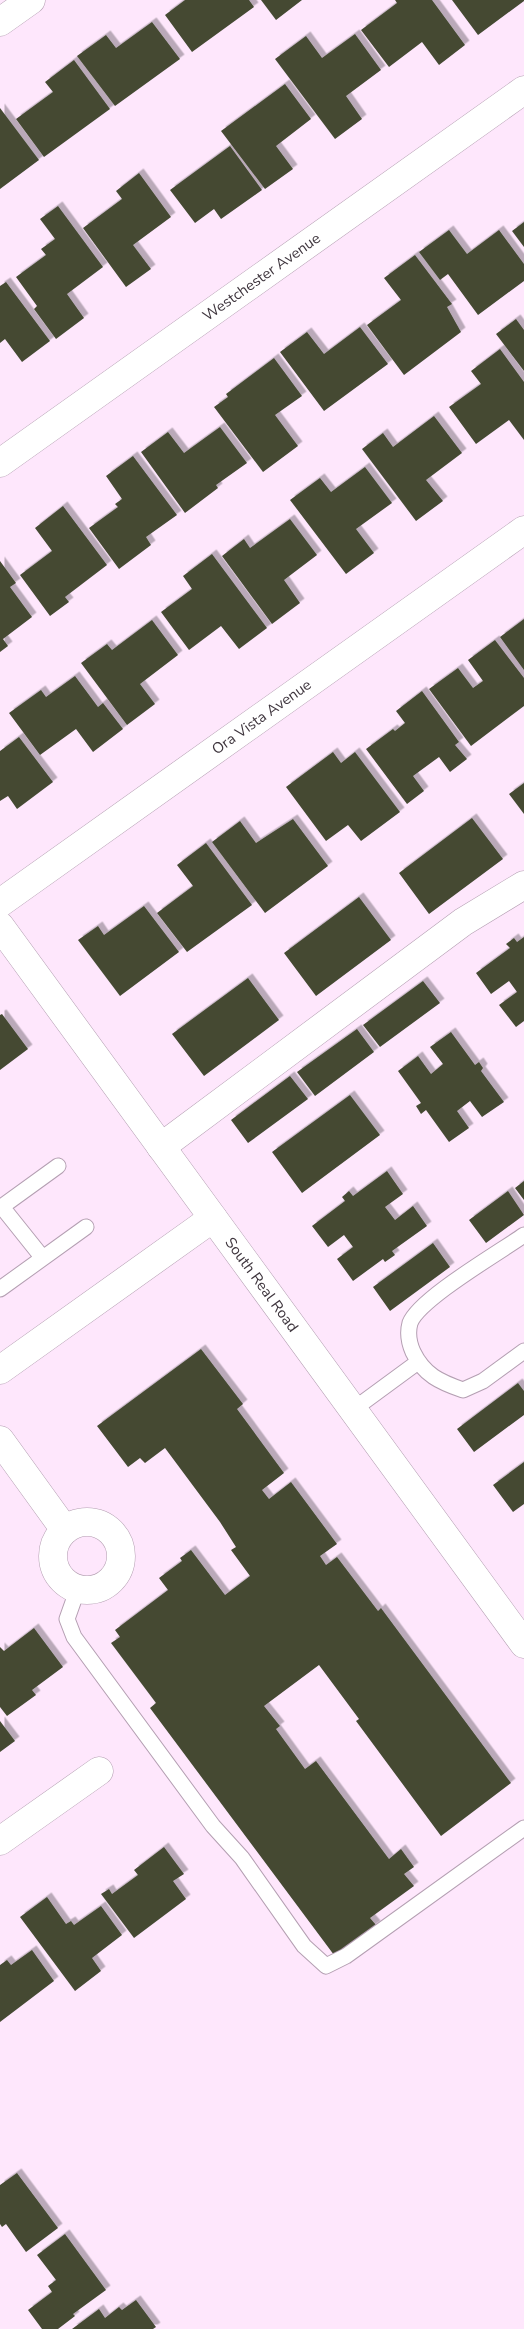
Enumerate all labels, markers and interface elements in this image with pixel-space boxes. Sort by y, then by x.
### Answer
street label: Westchester Avenue [199,228,324,326]
street label: Ora Vista Avenue [208,675,315,759]
street label: South Real Road [220,1233,303,1336]

